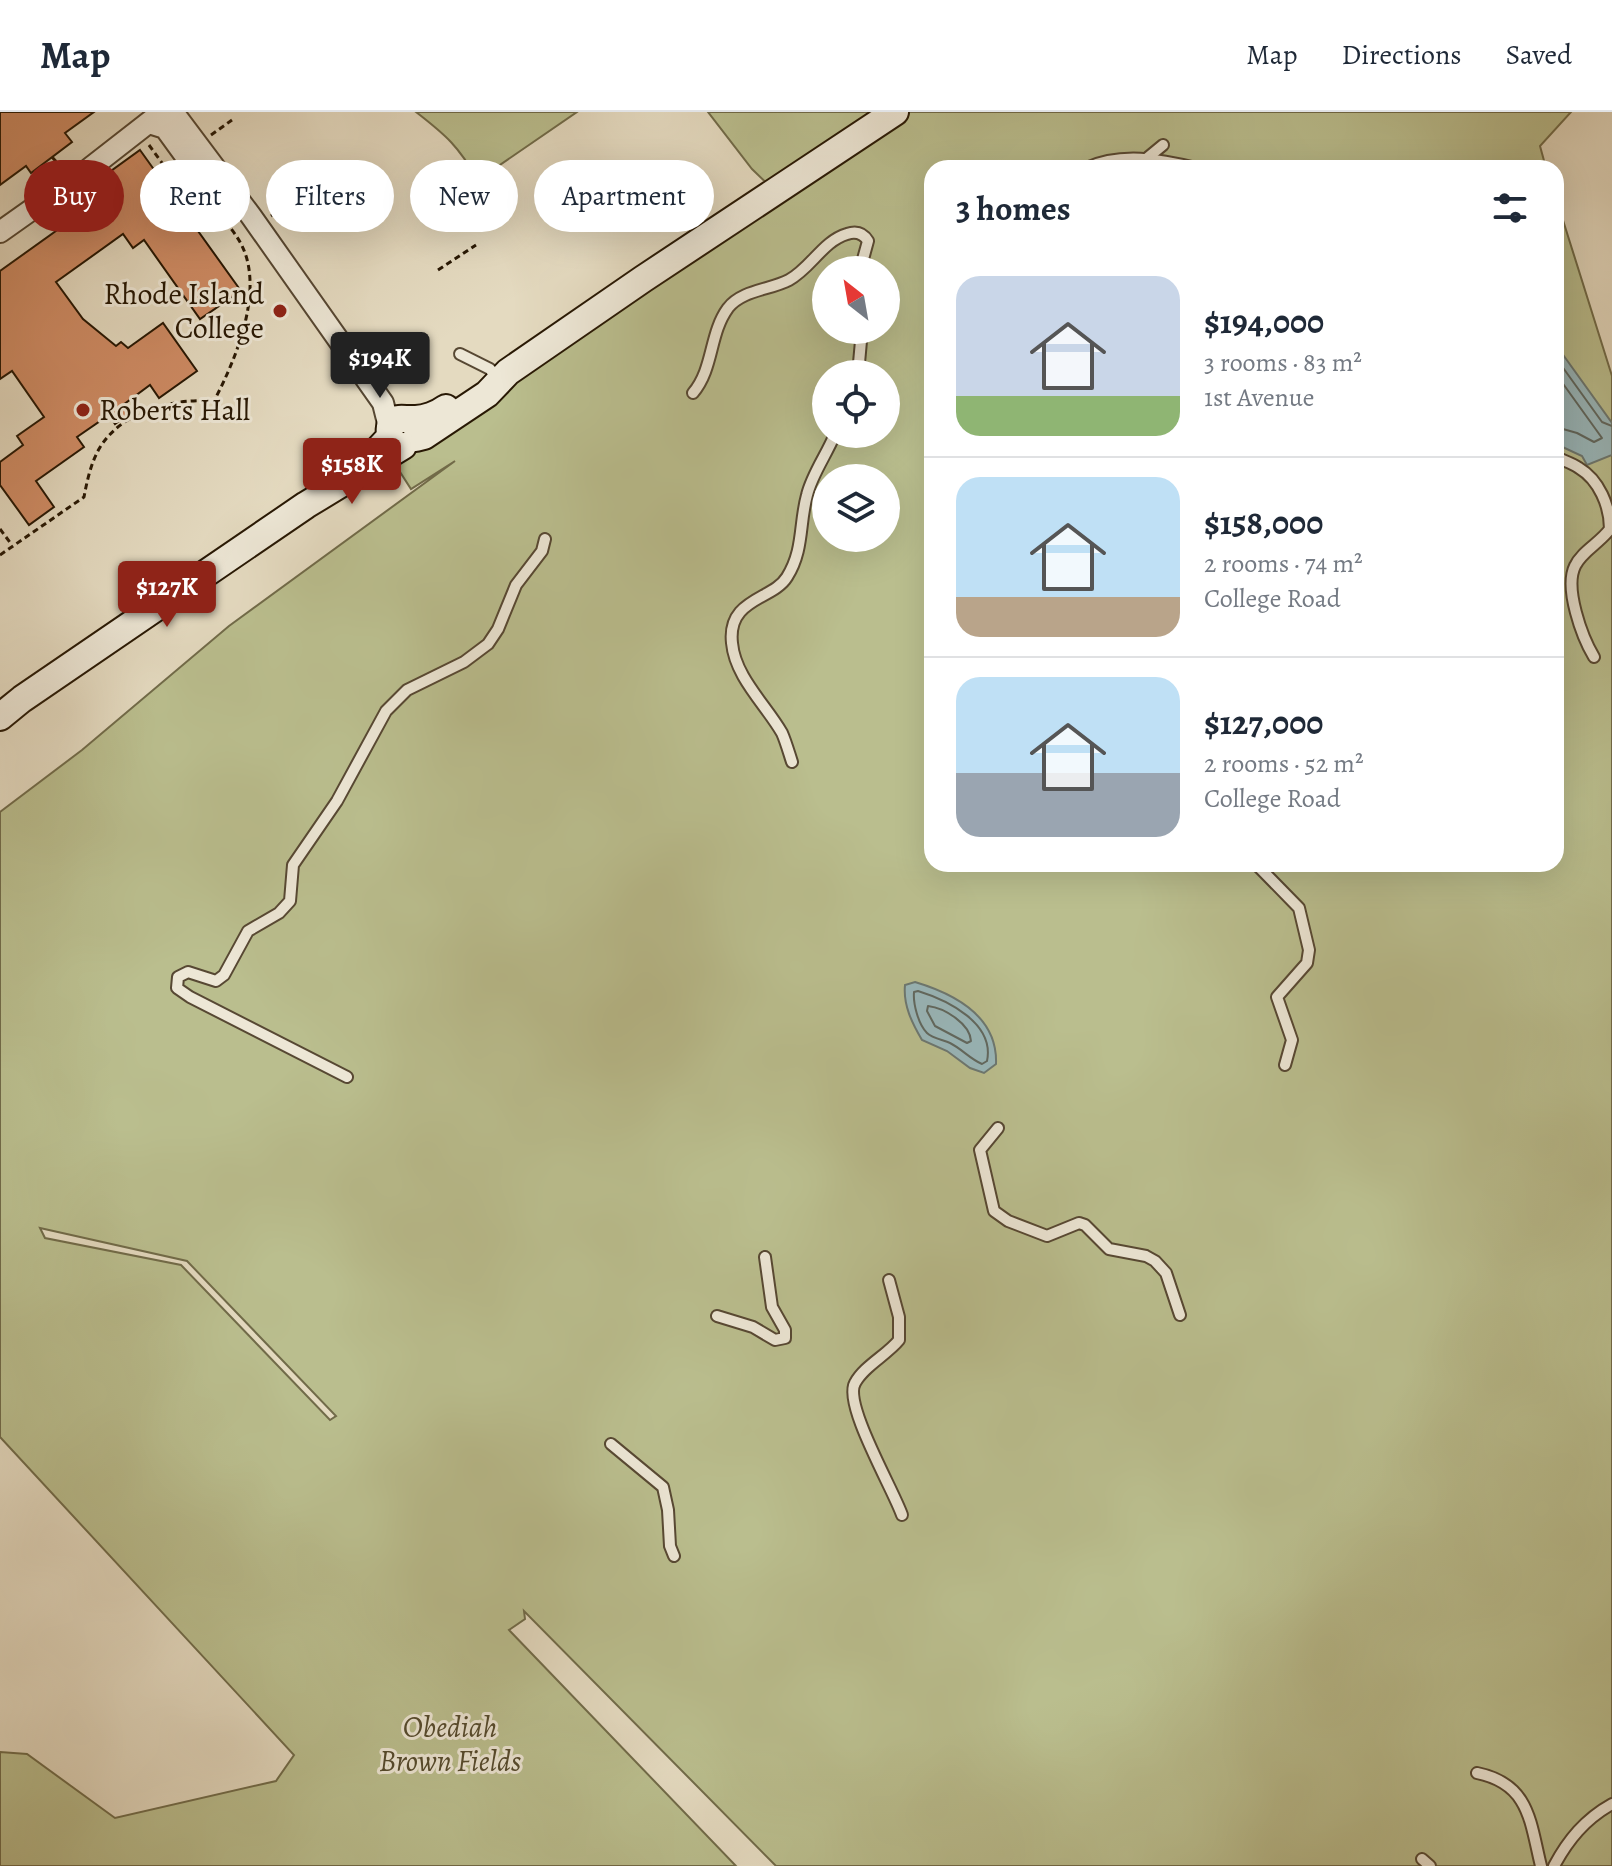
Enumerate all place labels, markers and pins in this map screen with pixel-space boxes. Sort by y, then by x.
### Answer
place label: Rhode Island College [103,274,265,348]
marker: Rhode Island College [271,302,289,320]
pin: $194K [324,332,436,400]
place label: Roberts Hall [99,390,250,430]
marker: Roberts Hall [74,401,92,419]
pin: $158K [296,438,408,506]
pin: $127K [111,561,223,629]

